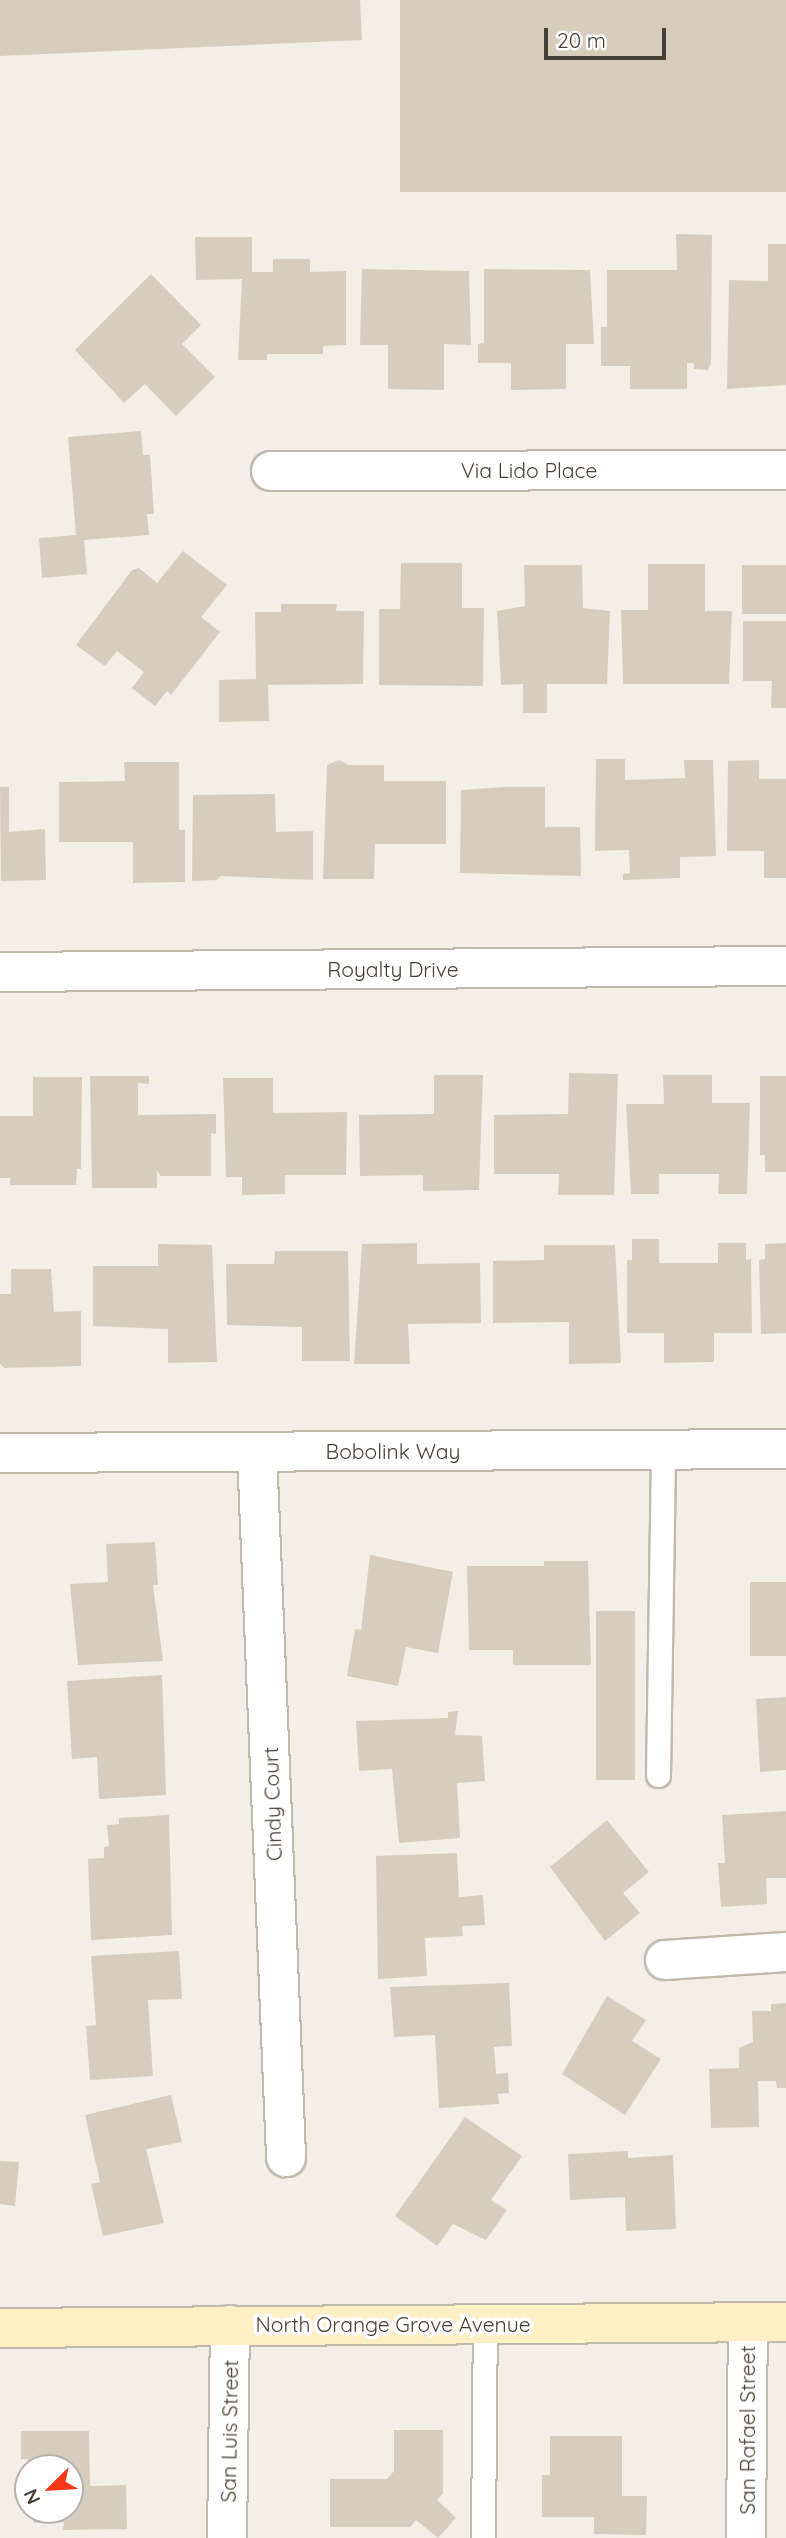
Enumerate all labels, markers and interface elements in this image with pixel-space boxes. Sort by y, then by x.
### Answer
scale bar [548,14,670,58]
text: 20 m [557,27,606,53]
street label: Via Lido Place [461,457,597,483]
street label: Royalty Drive [327,956,459,982]
street label: Bobolink Way [326,1438,460,1464]
street label: Cindy Court [257,1746,287,1862]
street label: North Orange Grove Avenue [255,2311,531,2337]
street label: San Rafael Street [734,2345,760,2515]
street label: San Luis Street [215,2359,243,2503]
north arrow [14,2454,84,2524]
text: N [18,2485,45,2508]

